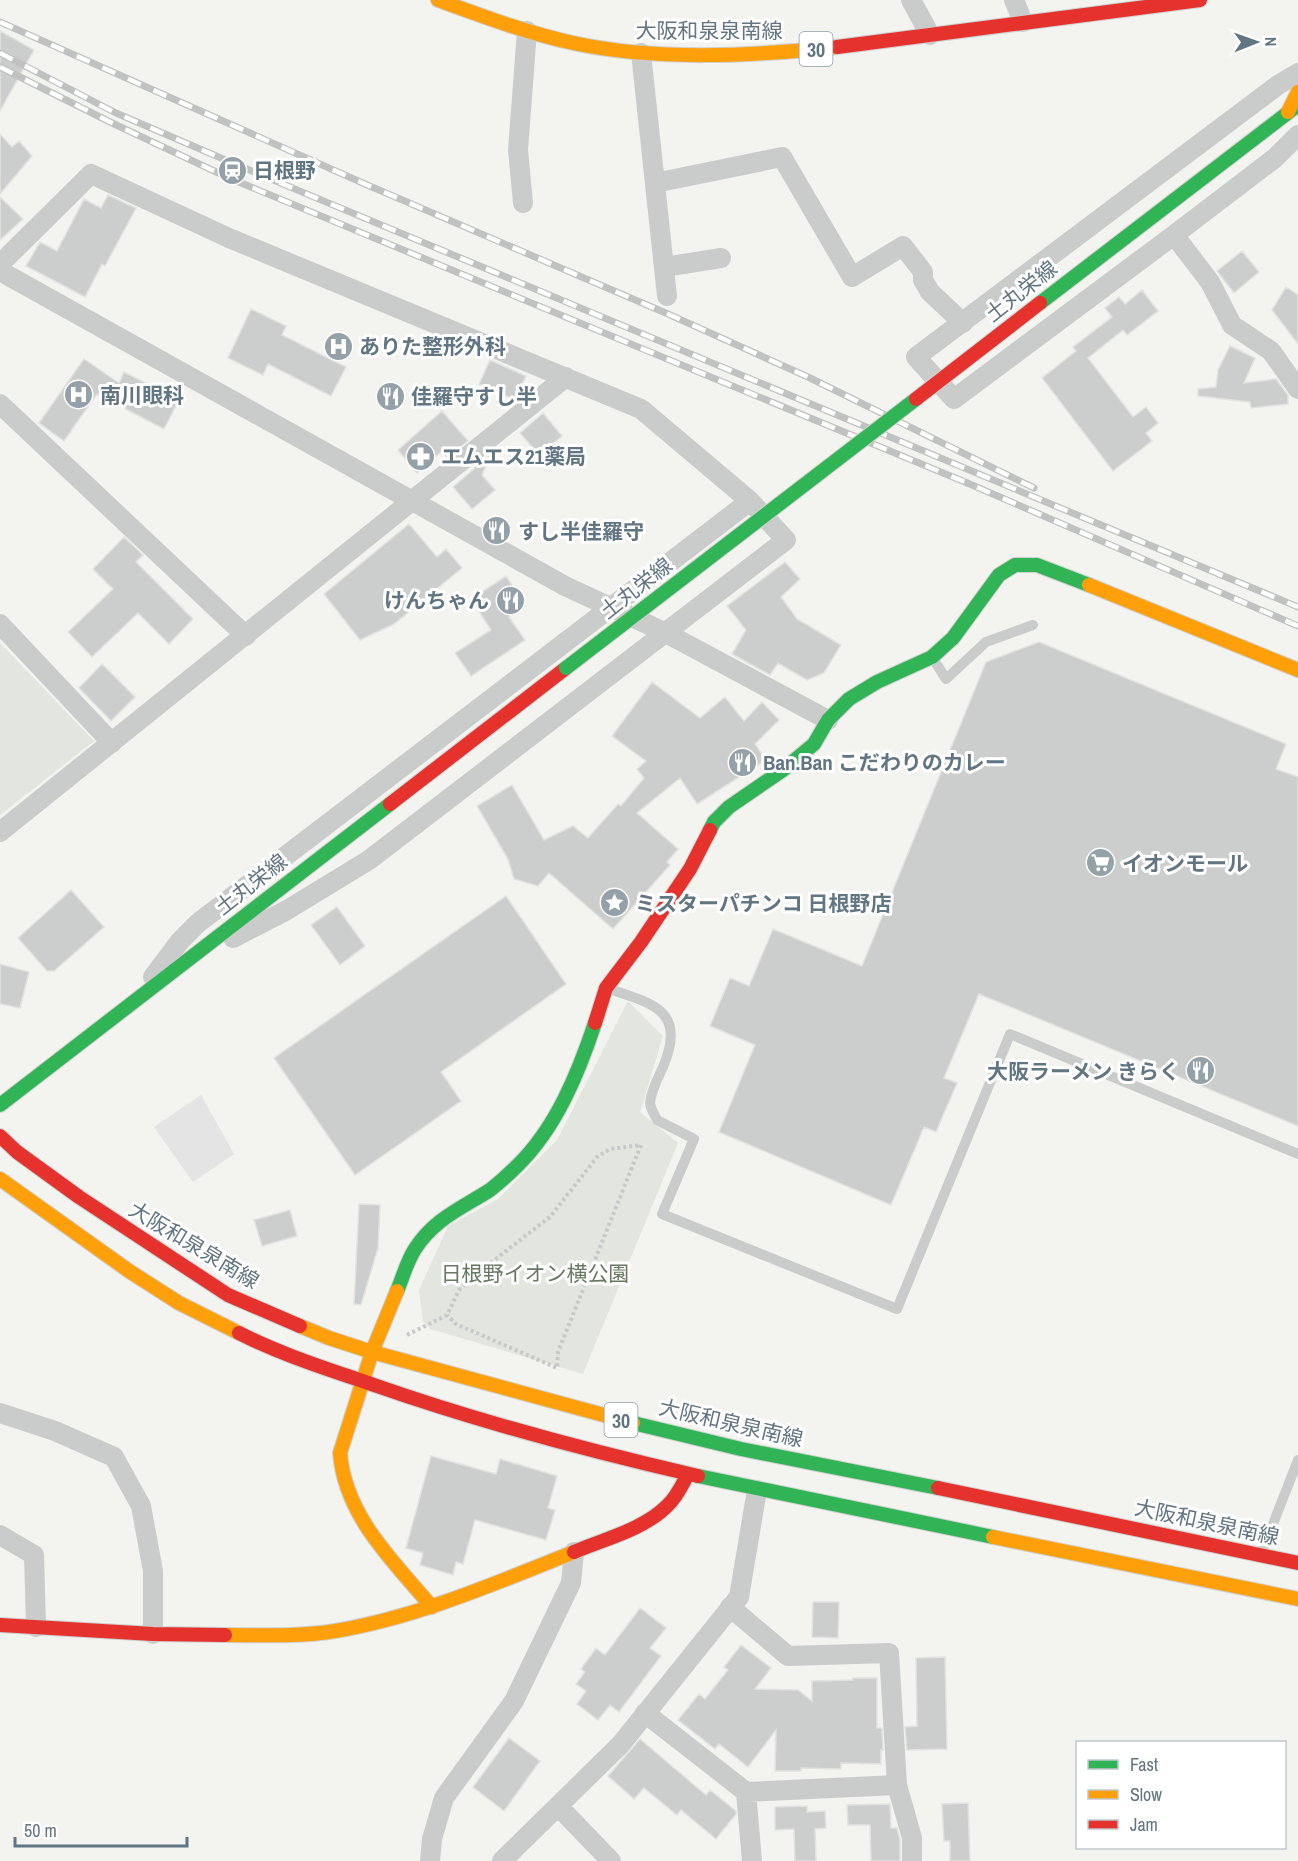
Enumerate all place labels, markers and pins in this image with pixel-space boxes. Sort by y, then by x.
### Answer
station icon: 日根野 [216,154,248,186]
place label: 日根野 [253,156,316,185]
hospital icon: ありた整形外科 [322,330,354,362]
place label: ありた整形外科 [359,332,506,361]
hospital icon: 南川眼科 [63,379,95,411]
restaurant icon: 佳羅守すし半 [374,380,406,412]
place label: 南川眼科 [100,381,184,410]
place label: 佳羅守すし半 [411,382,537,411]
pharmacy icon: エムエス21薬局 [404,440,436,472]
place label: エムエス21薬局 [441,442,586,471]
restaurant icon: すし半佳羅守 [481,515,513,547]
place label: すし半佳羅守 [518,517,644,546]
restaurant icon: けんちゃん [494,584,526,616]
place label: けんちゃん [384,586,489,615]
restaurant icon: Ban.Ban こだわりのカレー [726,746,758,778]
place label: Ban.Ban こだわりのカレー [763,748,1006,777]
supermarket icon: イオンモール [1085,847,1117,879]
place label: イオンモール [1122,849,1248,878]
place icon: ミスターパチンコ 日根野店 [598,887,630,919]
place label: ミスターパチンコ 日根野店 [635,889,892,918]
restaurant icon: 大阪ラーメン きらく [1185,1055,1217,1087]
place label: 大阪ラーメン きらく [987,1057,1180,1086]

